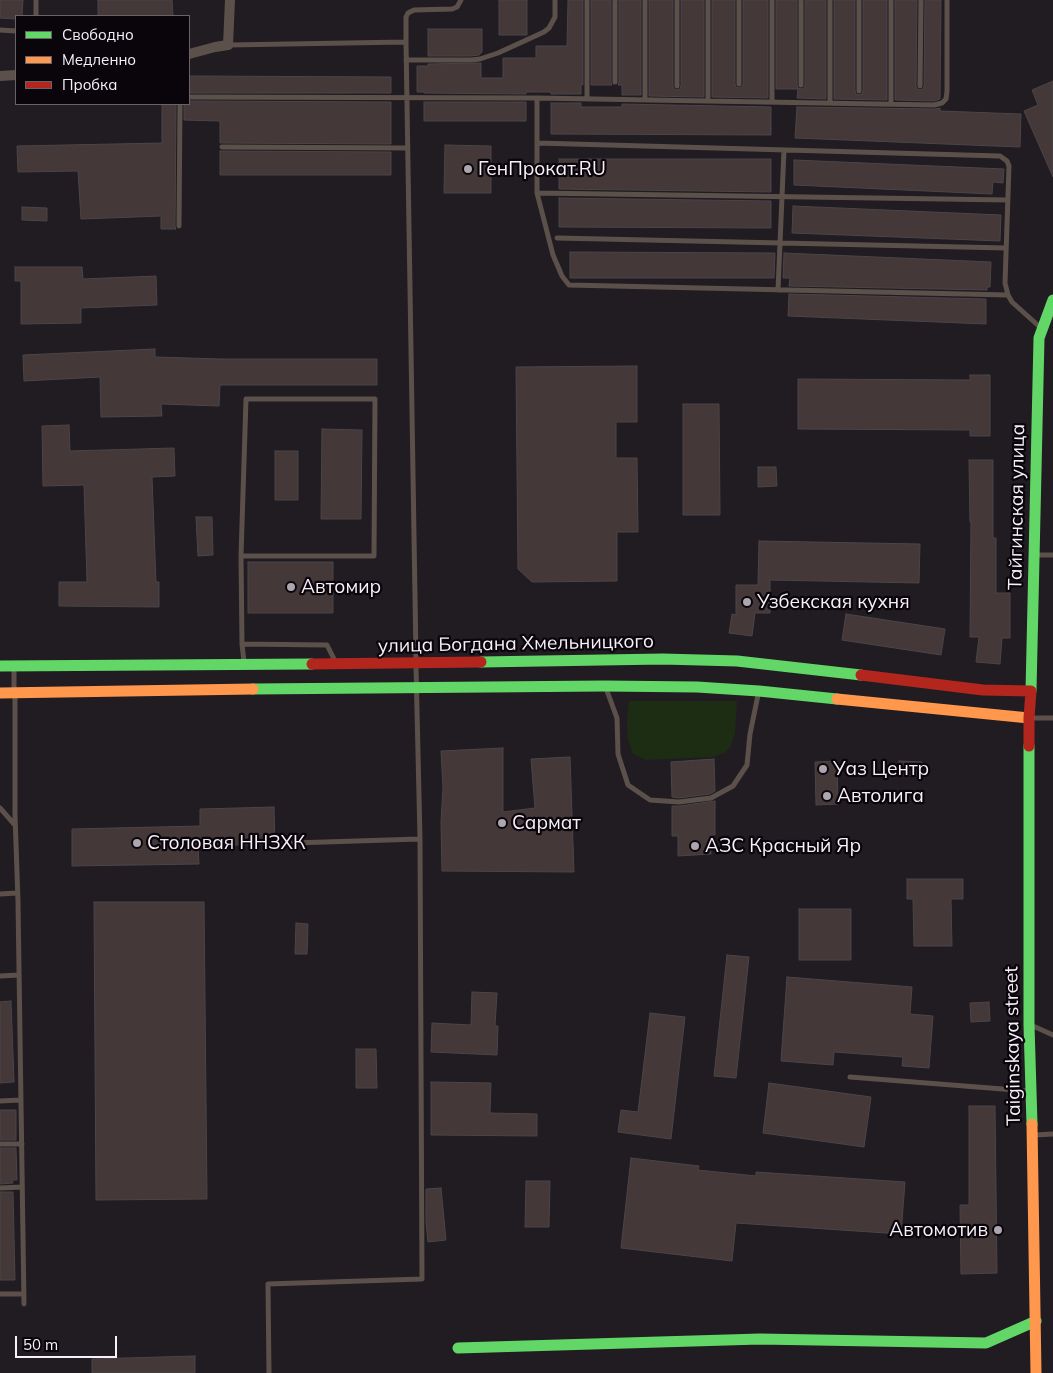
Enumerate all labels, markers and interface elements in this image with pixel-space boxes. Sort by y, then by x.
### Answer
legend [15,15,190,105]
text: Свободно [62,25,134,44]
text: Медленно [62,50,136,69]
text: Пробка [62,75,117,94]
place label: ГенПрокат.RU [478,158,606,180]
marker: ГенПрокат.RU [462,163,474,175]
street label: Тайгинская улица [1004,424,1030,590]
place label: Автомир [301,576,381,598]
marker: Автомир [285,581,297,593]
place label: Узбекская кухня [757,591,910,613]
marker: Узбекская кухня [741,596,753,608]
street label: улица Богдана Хмельницкого [378,630,654,658]
place label: Уаз Центр [833,758,929,780]
marker: Уаз Центр [817,763,829,775]
place label: Автолига [837,785,924,807]
marker: Автолига [821,790,833,802]
place label: Сармат [512,812,581,834]
marker: Сармат [496,817,508,829]
place label: Столовая ННЗХК [147,832,305,854]
place label: АЗС Красный Яр [705,835,861,857]
marker: Столовая ННЗХК [131,837,143,849]
marker: АЗС Красный Яр [689,840,701,852]
street label: Taiginskaya street [1000,966,1026,1126]
place label: Автомотив [889,1219,988,1241]
marker: Автомотив [992,1224,1004,1236]
scale bar [18,1326,120,1358]
text: 50 m [23,1335,58,1354]

